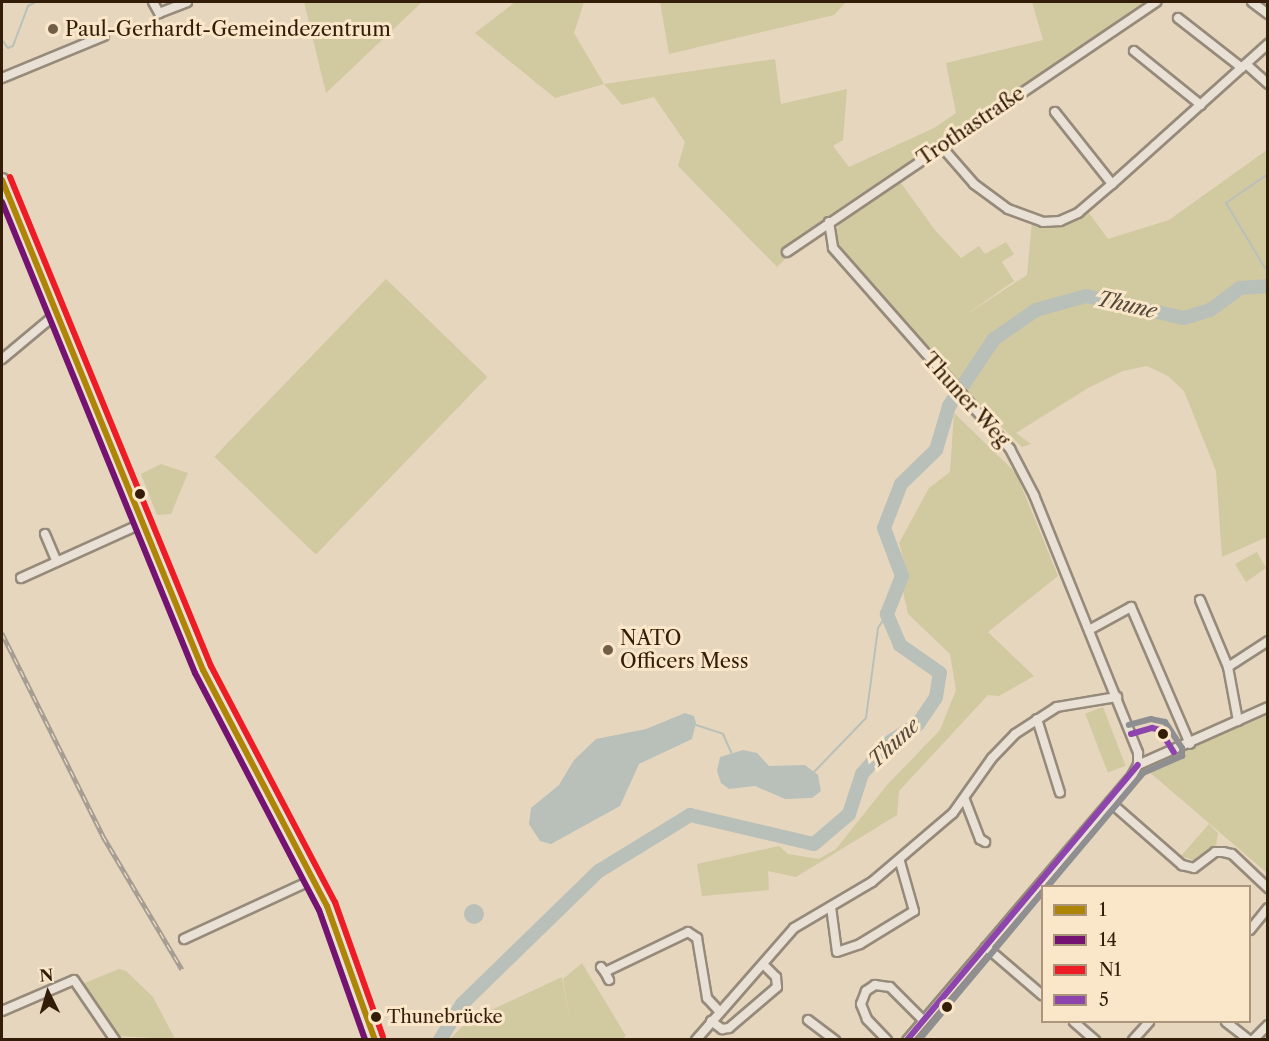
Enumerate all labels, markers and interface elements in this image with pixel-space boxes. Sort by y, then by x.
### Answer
place label: Paul-Gerhardt-Gemeindezentrum [65,17,391,41]
marker: Paul-Gerhardt-Gemeindezentrum [46,22,60,36]
street label: Trothastraße [913,81,1029,171]
water label: Thune [1095,286,1159,324]
street label: Thuner Weg [917,348,1015,452]
unlabelled marker [134,488,146,500]
place label: NATO Officers Mess [620,626,748,673]
marker: NATO Officers Mess [601,643,615,657]
water label: Thune [863,713,925,773]
unlabelled marker [1157,728,1169,740]
legend [1041,885,1251,1023]
text: 1 [1099,899,1107,921]
text: 14 [1099,929,1117,951]
text: N1 [1099,959,1121,981]
north arrow [18,963,78,1023]
text: N [39,965,54,986]
text: 5 [1099,989,1109,1011]
unlabelled marker [941,1001,953,1013]
place label: Thunebrücke [387,1006,503,1028]
marker: Thunebrücke [370,1011,382,1023]

